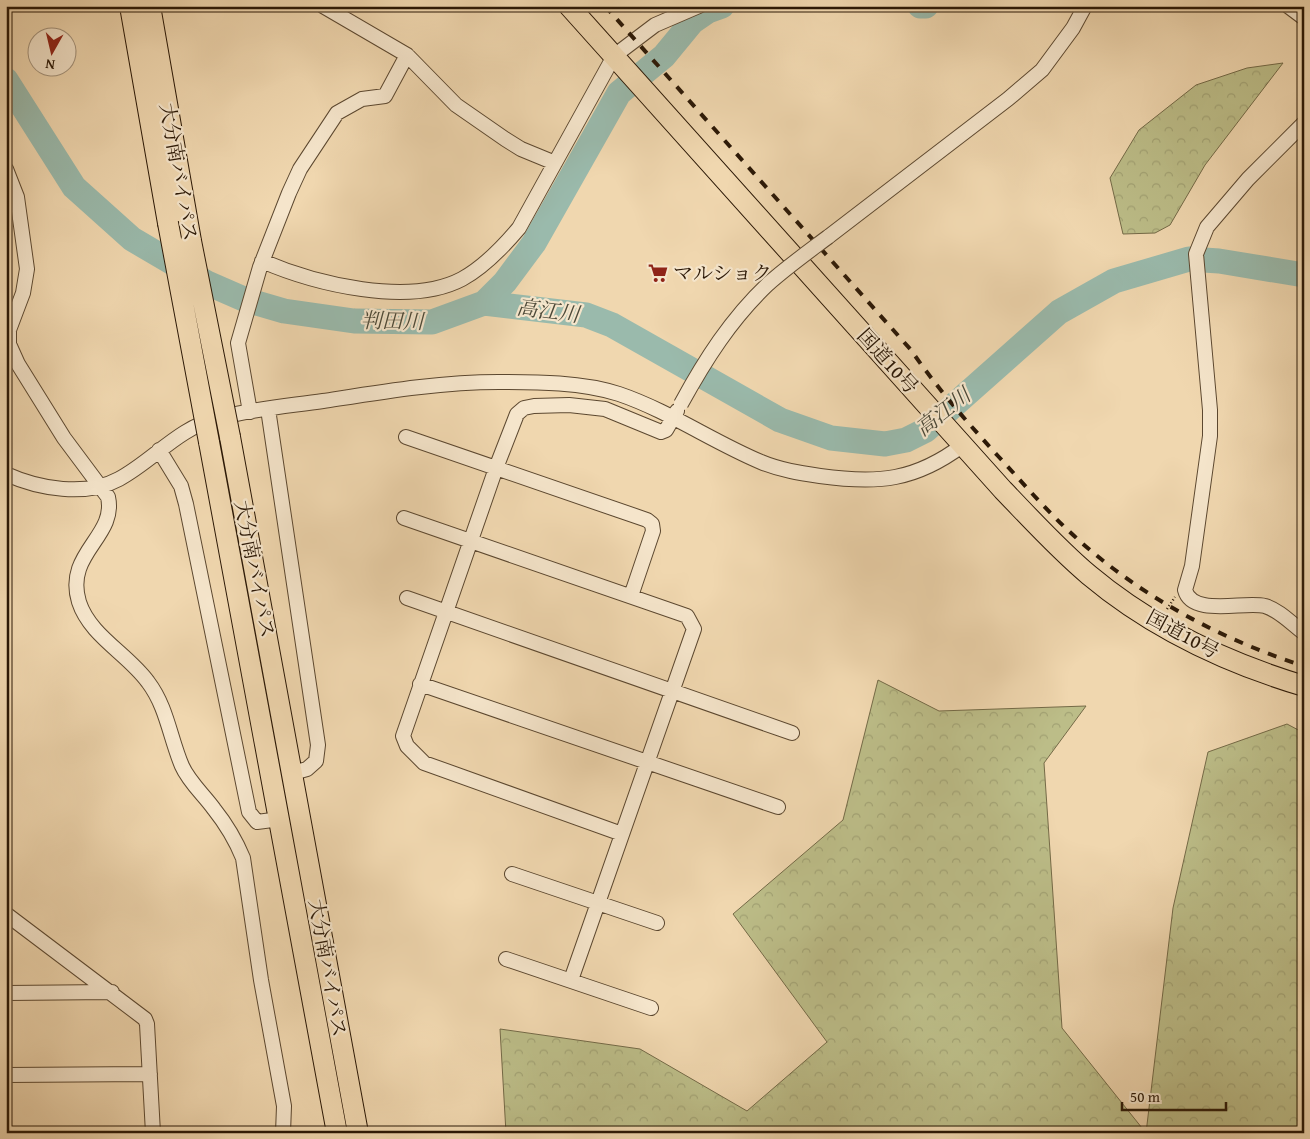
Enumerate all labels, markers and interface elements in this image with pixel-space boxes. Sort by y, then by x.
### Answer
north arrow [28,28,78,78]
text: N [44,54,56,75]
street label: 大分南バイパス [153,101,206,243]
place label: マルショク [673,258,772,287]
supermarket icon: マルショク [647,262,669,284]
water label: 高江川 [515,291,583,330]
water label: 判田川 [360,304,426,337]
street label: 国道10号 [851,322,926,400]
water label: 高江川 [908,379,979,443]
street label: 大分南バイパス [228,498,283,640]
street label: 国道10号 [1141,602,1225,665]
street label: 大分南バイパス [302,897,355,1039]
scale bar [1122,1079,1226,1111]
text: 50 m [1130,1086,1161,1107]

